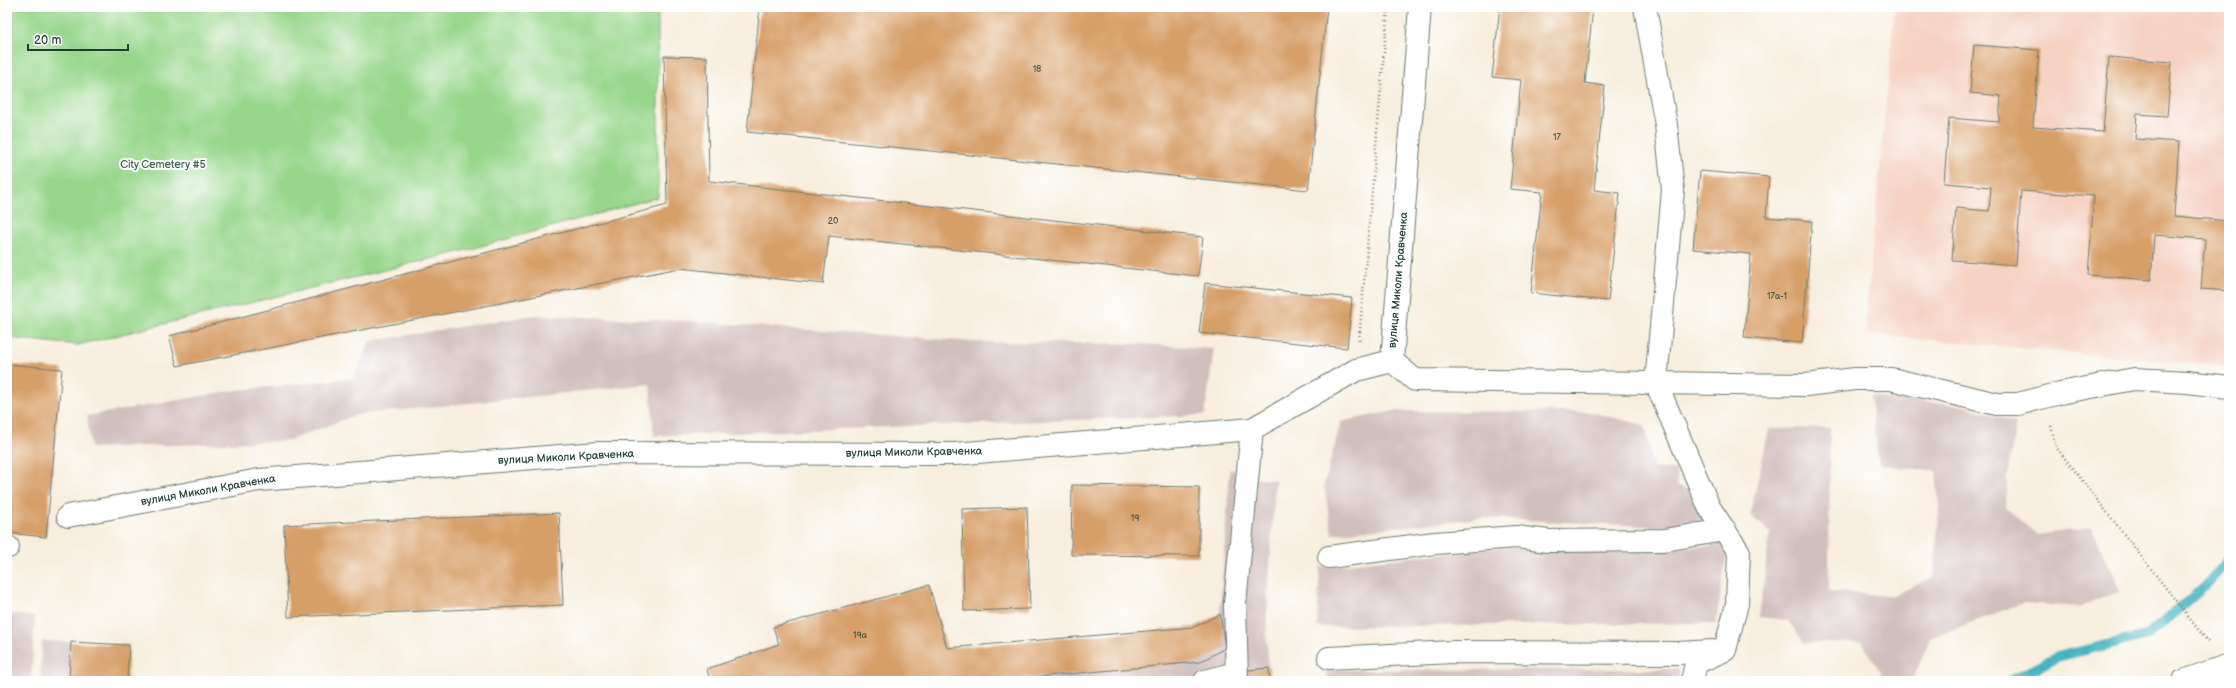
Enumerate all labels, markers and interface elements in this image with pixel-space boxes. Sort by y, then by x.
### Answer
scale bar [28,26,128,52]
text: 20 m [34,33,61,48]
house number: 18 [1033,64,1041,75]
house number: 17 [1553,132,1562,143]
park label: City Cemetery #5 [120,158,206,171]
street label: вулиця Миколи Кравченка [1386,211,1410,349]
house number: 20 [828,216,838,227]
house number: 17а-1 [1767,291,1787,302]
street label: вулиця Миколи Кравченка [846,444,983,460]
street label: вулиця Миколи Кравченка [497,447,635,467]
street label: вулиця Миколи Кравченка [140,472,277,508]
house number: 19 [1131,513,1139,524]
house number: 19а [853,630,868,641]

